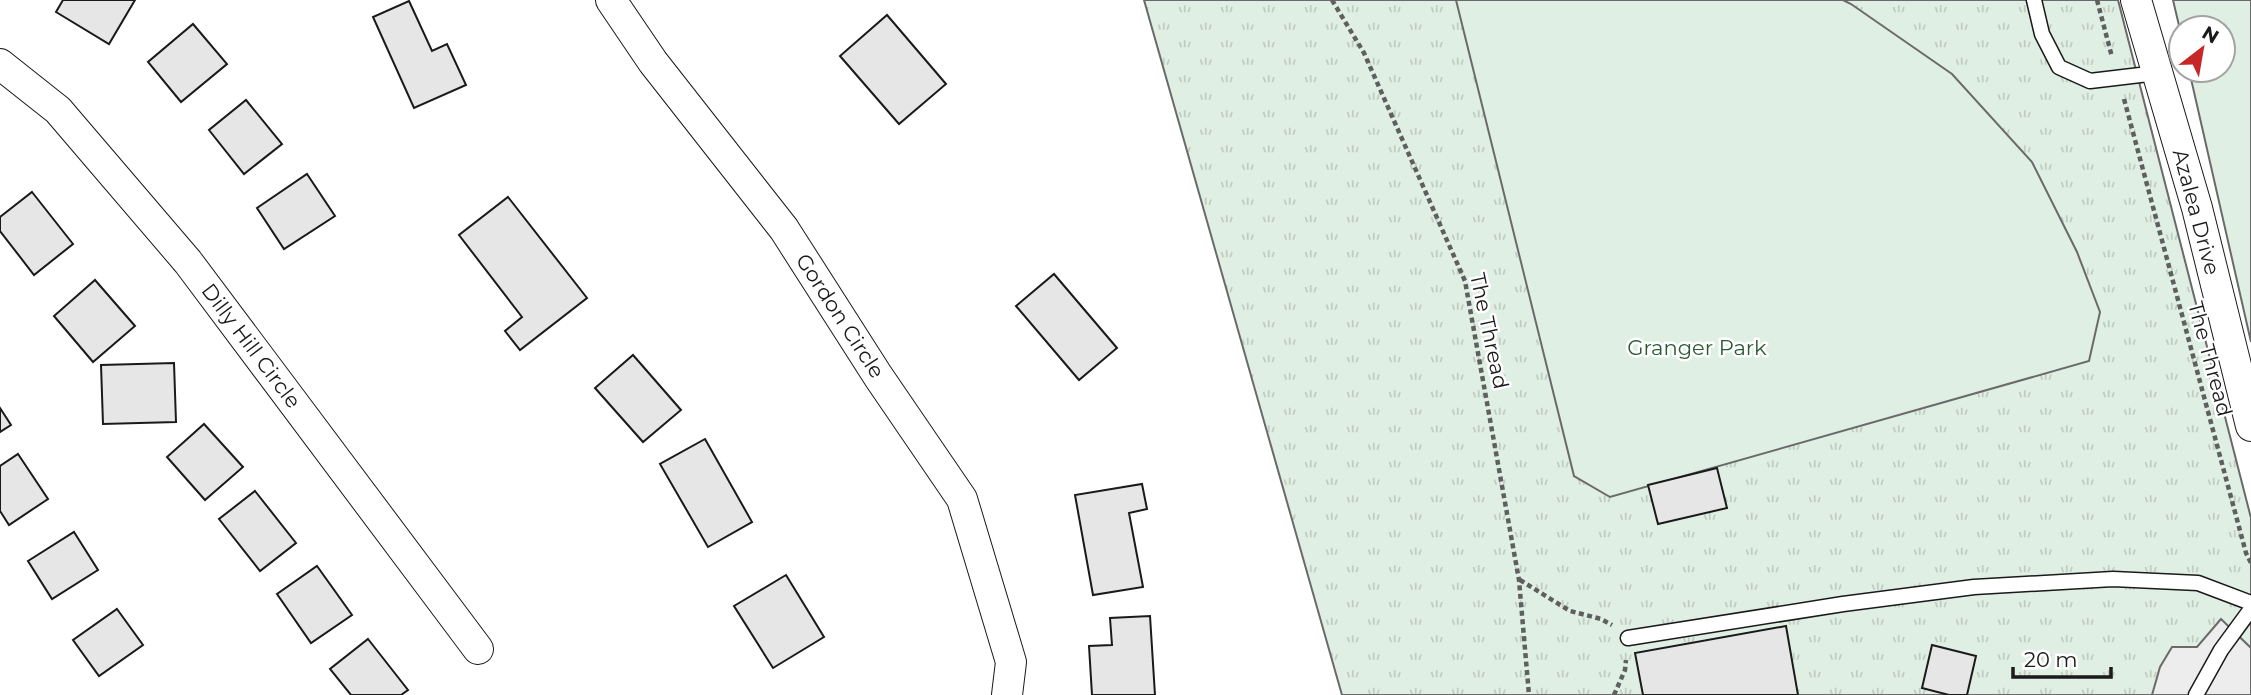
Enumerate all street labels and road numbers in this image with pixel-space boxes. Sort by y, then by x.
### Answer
street label: Azalea Drive [2168,146,2225,277]
street label: Gordon Circle [791,249,890,383]
street label: The Thread [1465,271,1514,391]
street label: Dilly Hill Circle [196,279,306,413]
street label: The Thread [2183,299,2238,419]

